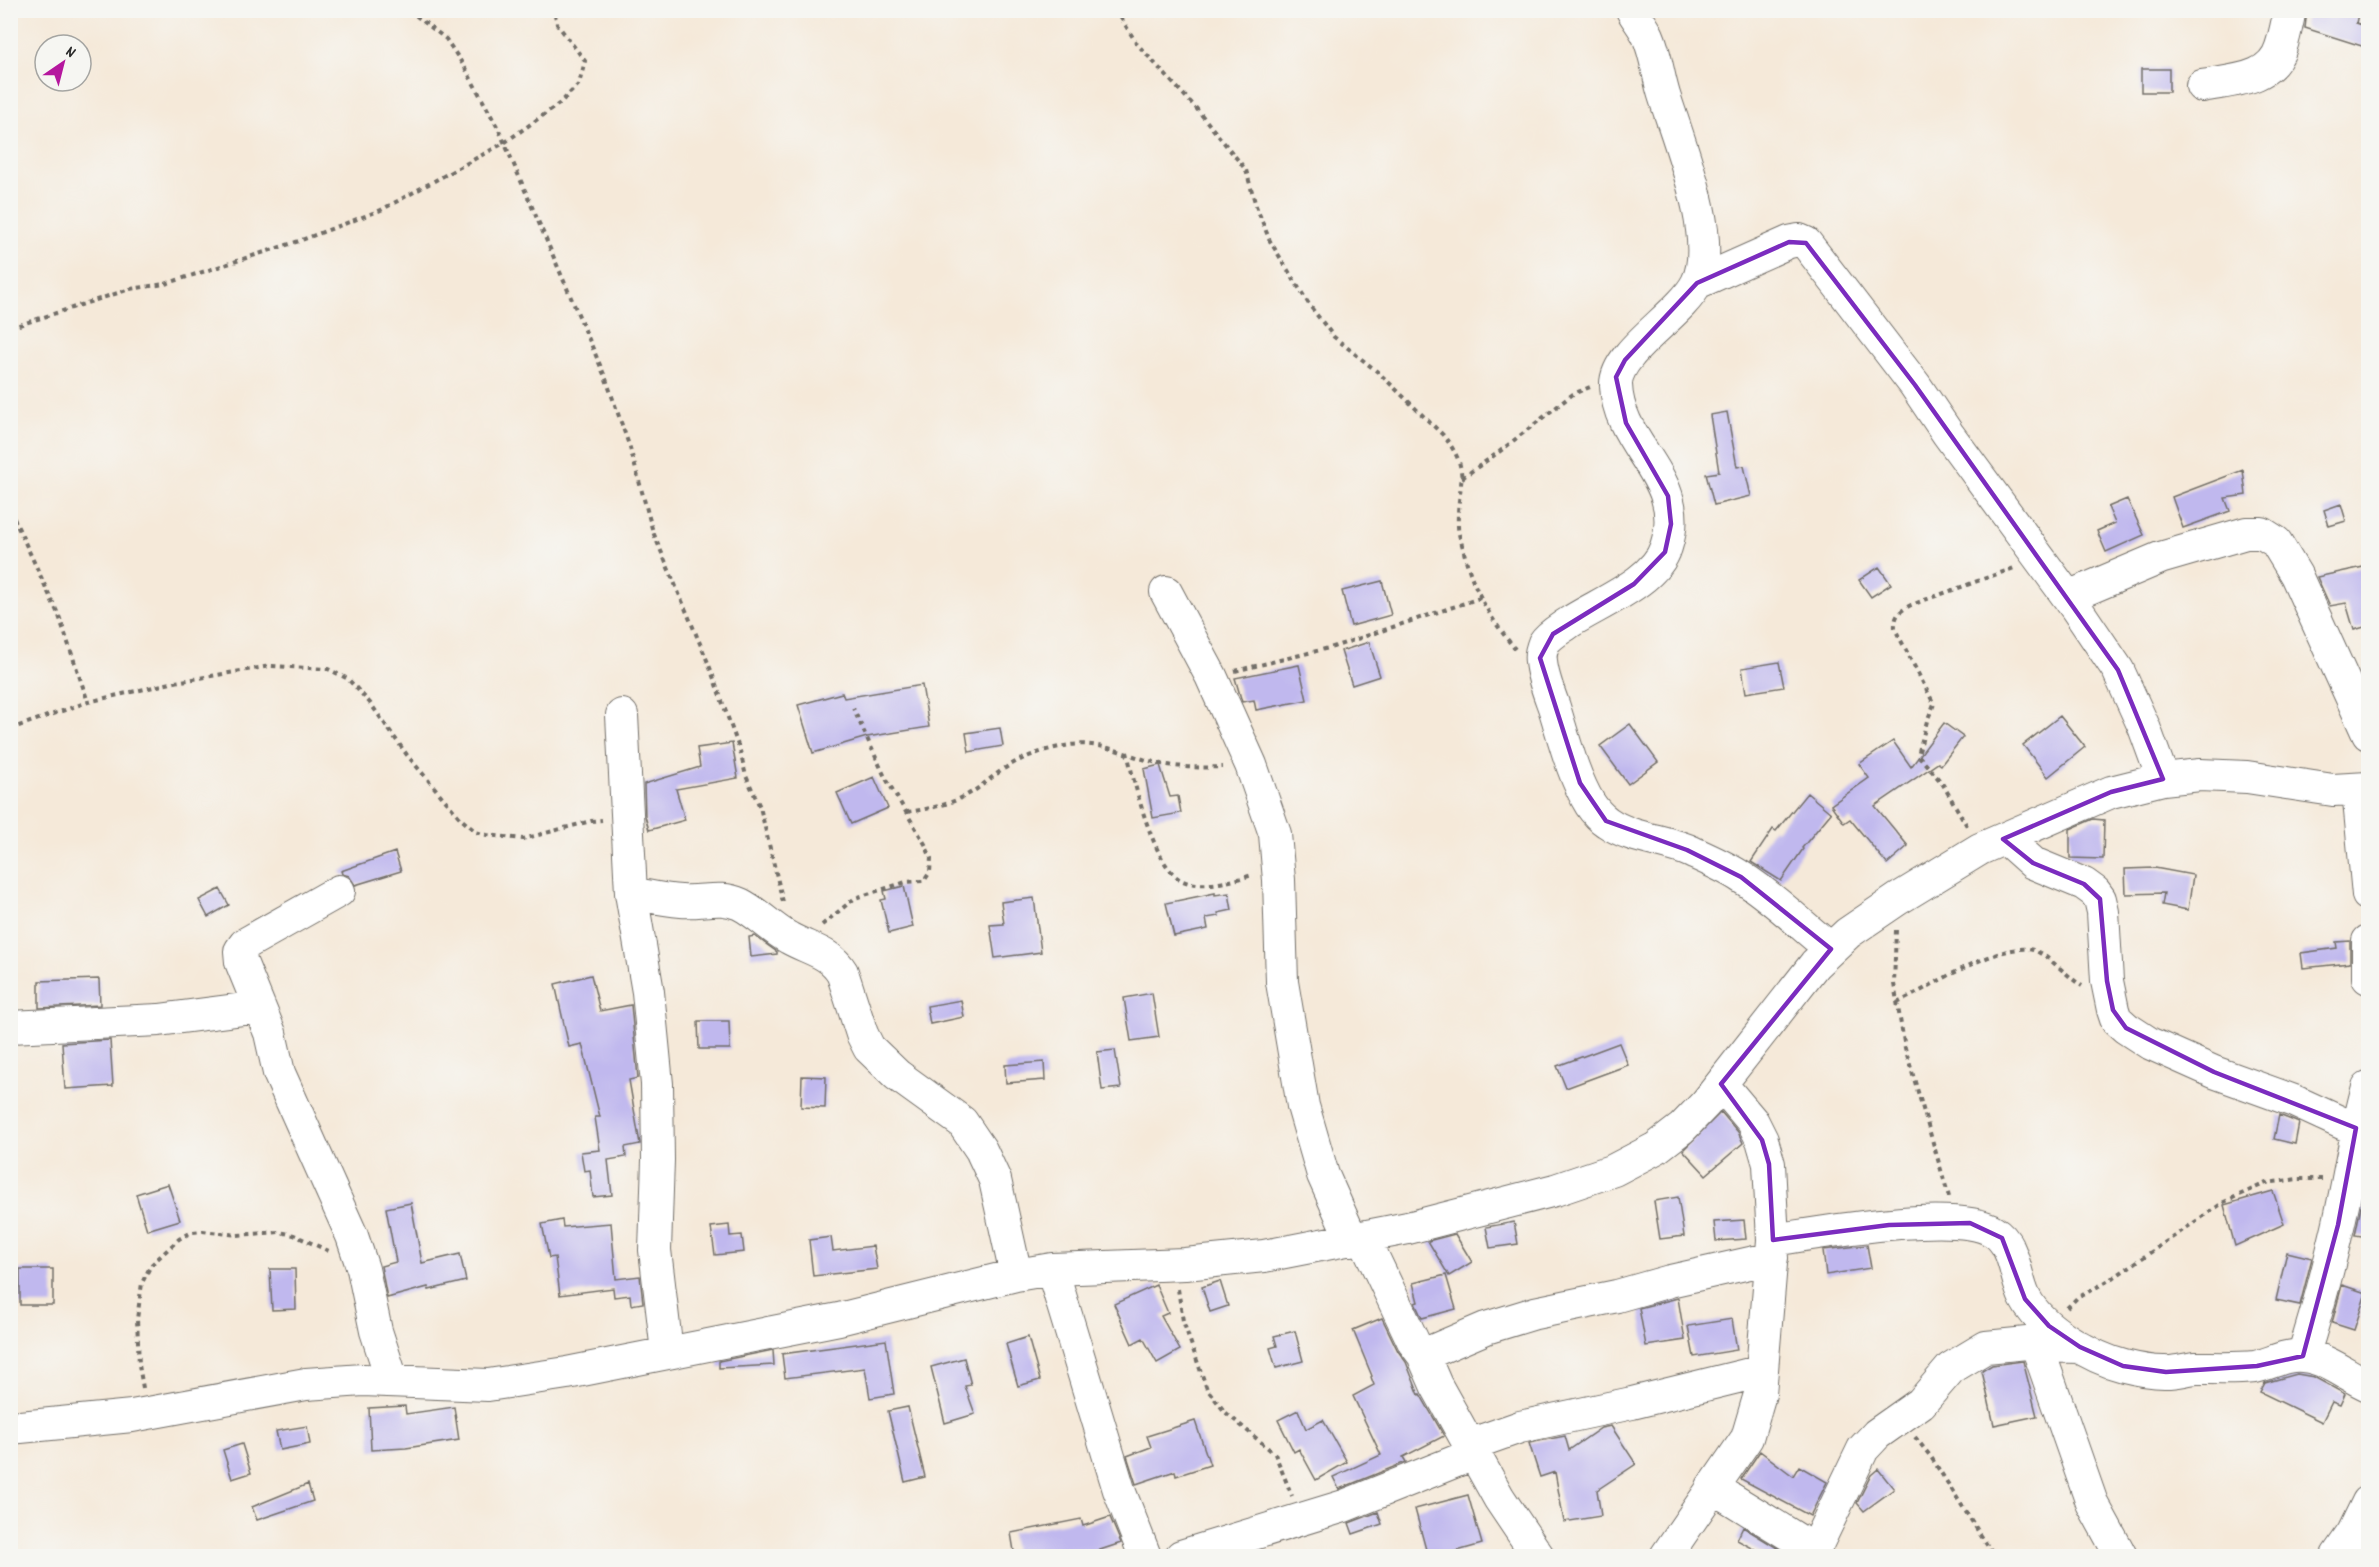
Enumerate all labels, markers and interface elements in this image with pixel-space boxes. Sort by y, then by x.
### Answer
north arrow [33,33,93,93]
text: N [60,41,80,65]

